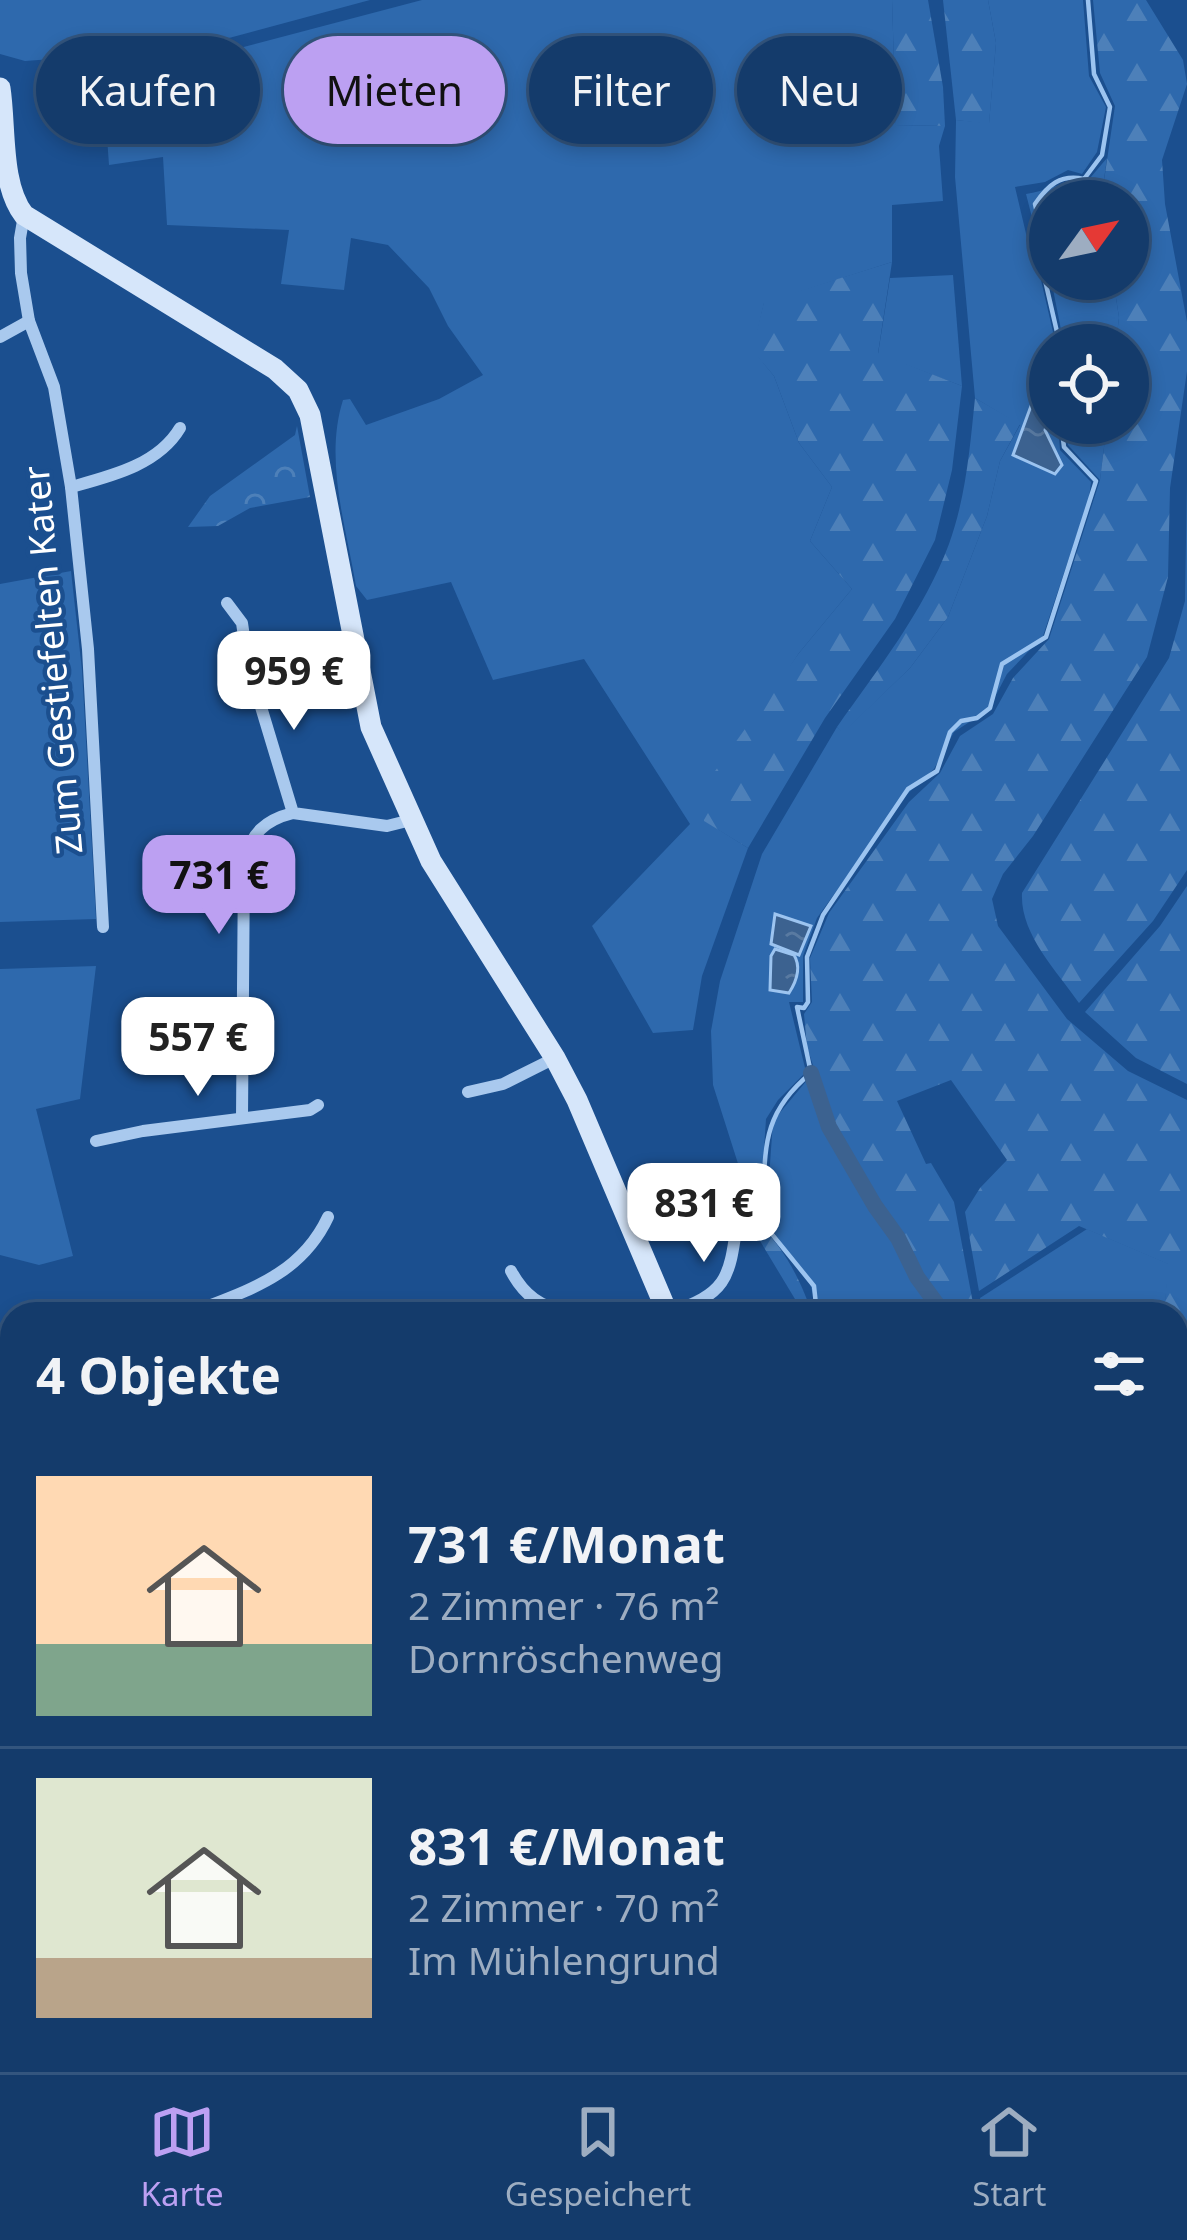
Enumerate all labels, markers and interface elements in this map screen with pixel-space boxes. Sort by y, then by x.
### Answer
chip: Kaufen [36,36,260,144]
chip: Mieten [284,36,505,144]
chip: Filter [529,36,713,144]
chip: Neu [737,36,902,144]
north arrow [1029,180,1149,300]
map controls [1029,180,1149,444]
button: locate [1029,324,1149,444]
street label: Zum Gestiefelten Kater [11,464,93,856]
pin: 959 € [210,631,378,733]
text: 959 € [244,643,344,696]
pin: 731 € [135,835,303,937]
text: 731 € [169,847,269,900]
pin: 557 € [114,997,282,1099]
text: 557 € [148,1009,248,1062]
pin: 831 € [620,1163,788,1265]
text: 831 € [654,1175,754,1228]
text: 4 Objekte [36,1339,281,1409]
icon: filters [1086,1341,1152,1407]
text: 731 €/Monat [408,1508,725,1578]
icon: home [132,1524,276,1668]
text: 2 Zimmer · 76 m² [408,1578,719,1631]
text: Dornröschenweg [408,1631,723,1684]
text: 831 €/Monat [408,1810,725,1880]
icon: home [132,1826,276,1970]
text: 2 Zimmer · 70 m² [408,1880,719,1933]
text: Im Mühlengrund [408,1933,720,1986]
tab: Karte [141,2099,224,2216]
tab: Gespeichert [505,2099,691,2216]
tab: Start [972,2099,1046,2216]

